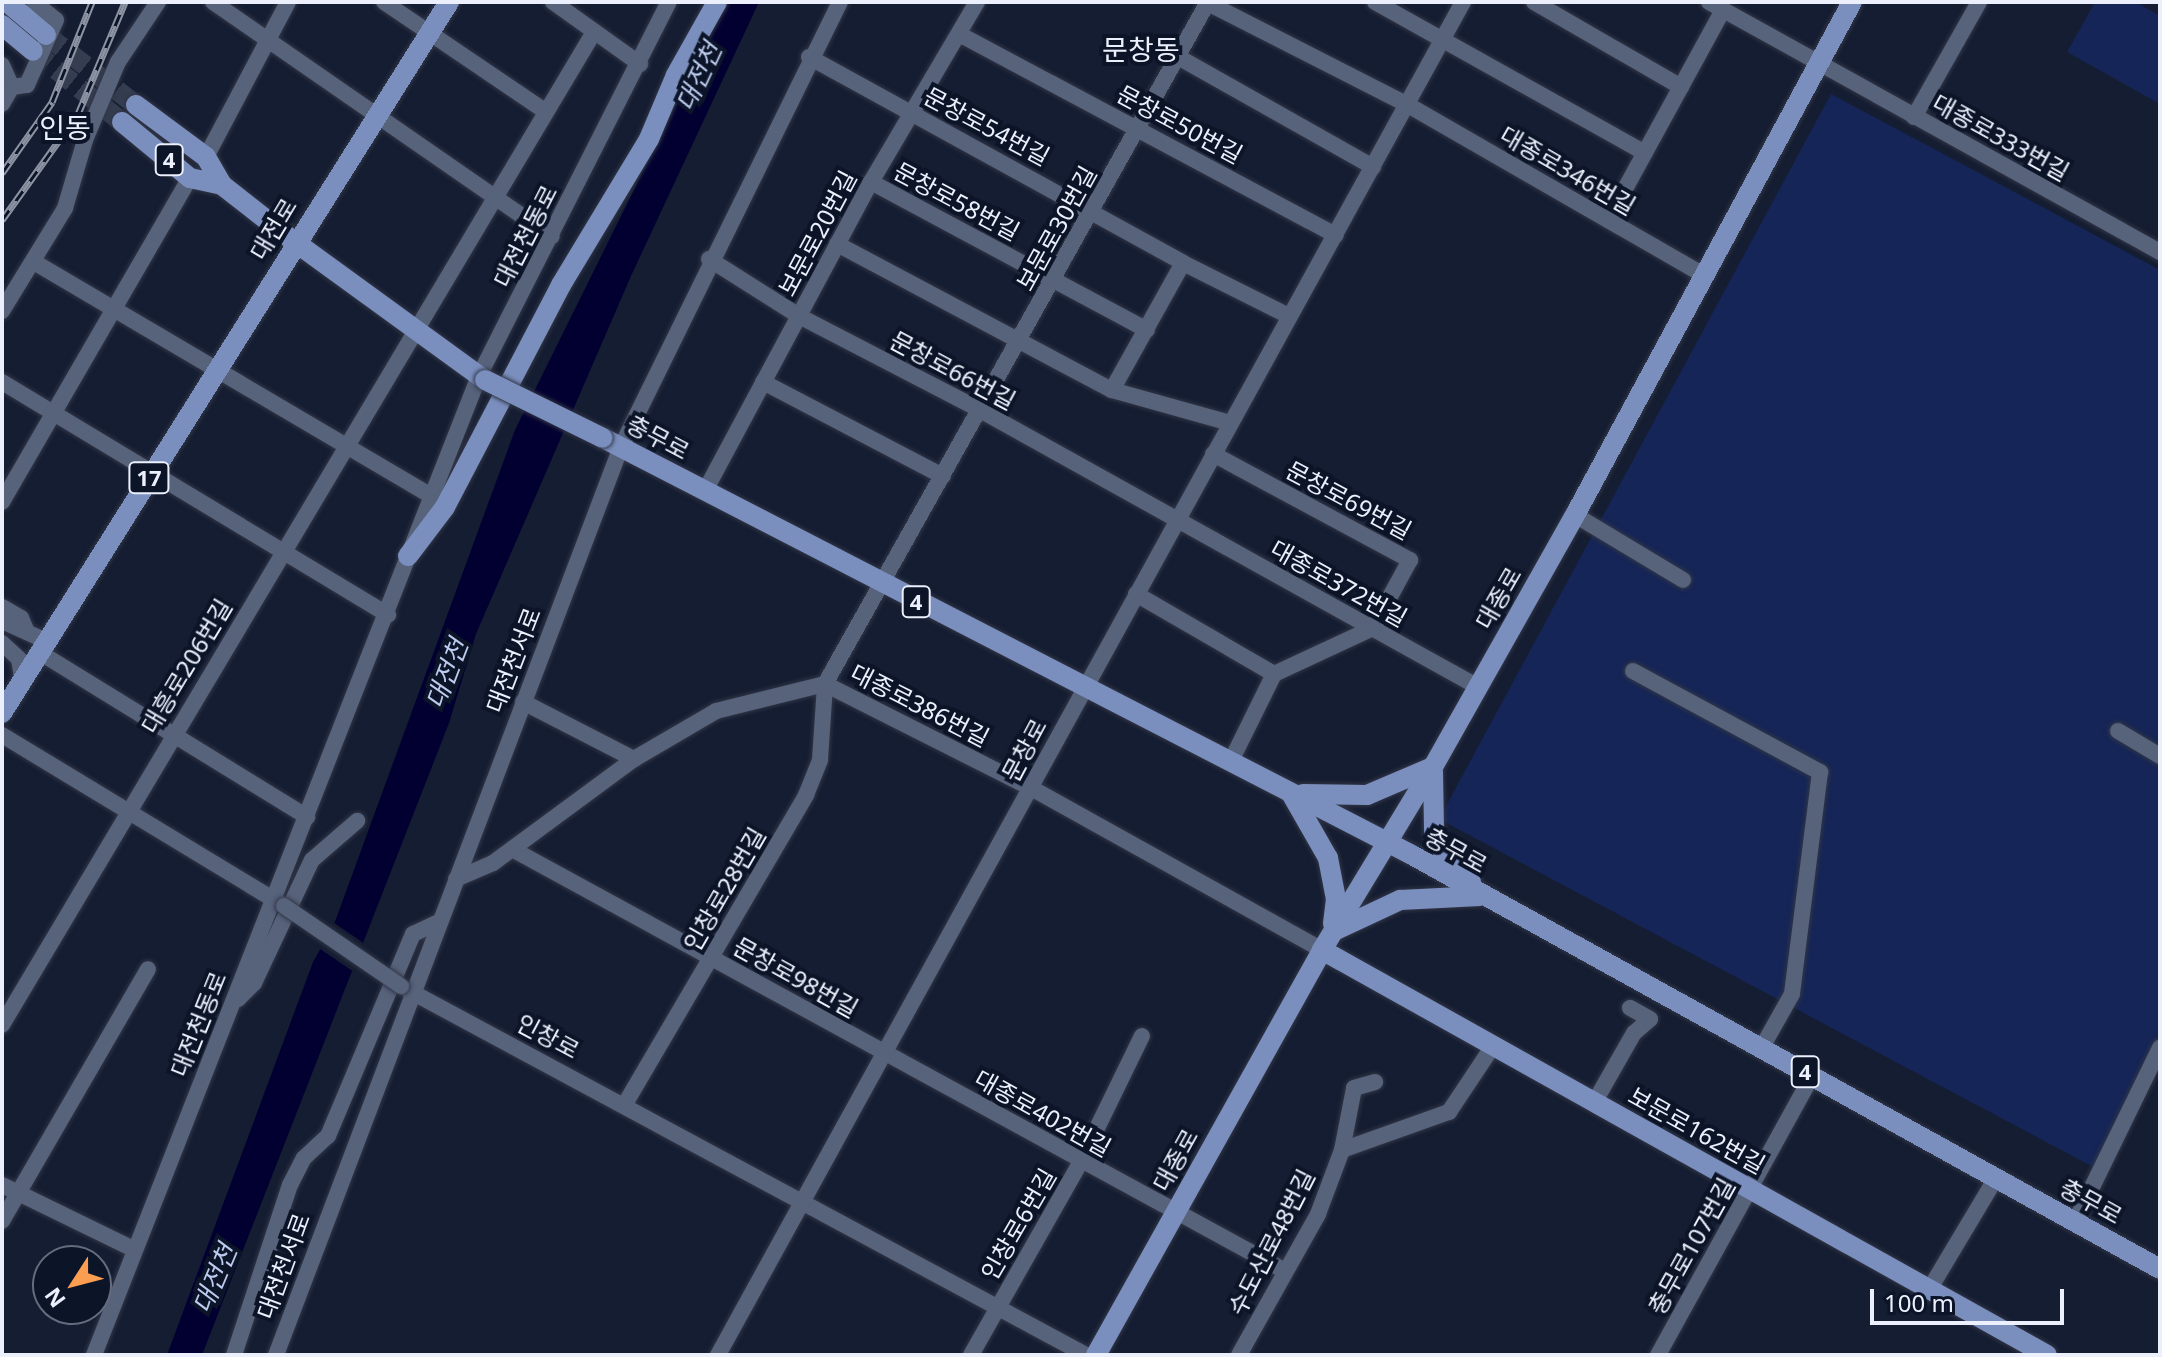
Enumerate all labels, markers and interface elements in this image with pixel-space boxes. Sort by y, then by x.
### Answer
district label: 문창동 [1102,32,1180,66]
water label: 대전천 [670,38,728,116]
street label: 문창로50번길 [1112,79,1248,169]
street label: 문창로54번길 [919,81,1055,171]
street label: 대종로333번길 [1928,88,2074,186]
district label: 인동 [39,110,91,144]
street label: 대종로346번길 [1495,120,1641,220]
road number: 4 [153,142,185,178]
street label: 문창로58번길 [889,156,1025,246]
street label: 보문로30번길 [1010,161,1102,295]
street label: 보문로20번길 [772,165,862,301]
street label: 대전천동로 [487,180,563,292]
street label: 대전로 [244,193,302,265]
street label: 문창로66번길 [885,325,1021,415]
street label: 충무로 [622,409,694,465]
street label: 문창로69번길 [1281,455,1417,545]
road number: 17 [127,460,171,496]
street label: 대종로372번길 [1266,534,1412,632]
street label: 대종로 [1469,562,1527,634]
road number: 4 [900,584,932,620]
street label: 대흥로206번길 [135,594,237,738]
street label: 대전천서로 [480,603,546,717]
water label: 대전천 [420,635,474,713]
street label: 대종로386번길 [846,658,994,752]
street label: 문창로 [996,714,1052,786]
street label: 충무로 [1420,821,1492,879]
street label: 인창로28번길 [677,822,771,956]
street label: 문창로98번길 [729,931,863,1023]
street label: 대전천동로 [164,967,232,1081]
street label: 인창로 [512,1008,584,1064]
road number: 4 [1789,1054,1821,1090]
street label: 대종로402번길 [970,1064,1116,1162]
street label: 보문로162번길 [1624,1081,1770,1179]
street label: 대종로 [1146,1124,1204,1196]
street label: 인창로6번길 [974,1163,1062,1285]
street label: 수도산로48번길 [1222,1164,1320,1320]
street label: 충무로 [2055,1172,2127,1230]
street label: 충무로107번길 [1642,1173,1740,1319]
street label: 대전천서로 [251,1209,315,1323]
water label: 대전천 [187,1240,243,1318]
north arrow [32,1245,112,1325]
scale bar [1874,1273,2068,1323]
text: N [37,1282,72,1314]
text: 100 m [1884,1286,1954,1319]

